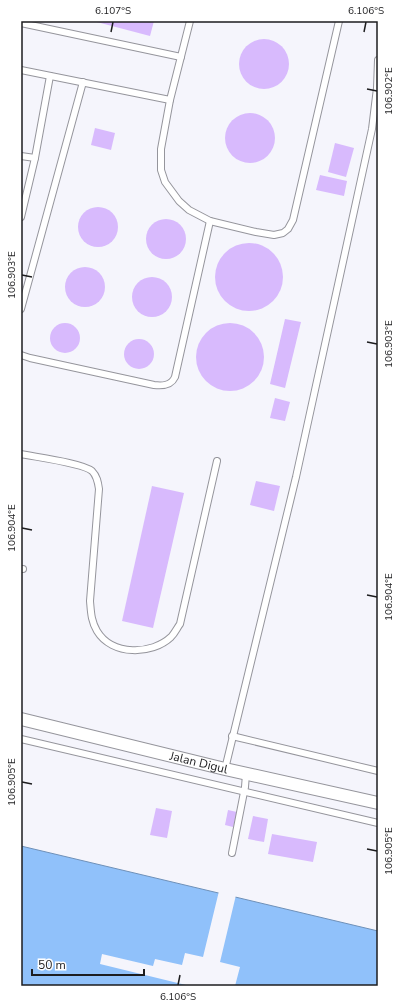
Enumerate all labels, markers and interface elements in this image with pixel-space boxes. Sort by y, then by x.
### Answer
text: 6.107°S [95,4,131,18]
text: 6.106°S [348,4,384,18]
text: 106.902°E [382,67,396,115]
text: 106.903°E [5,251,19,299]
text: 106.903°E [382,320,396,368]
text: 106.904°E [5,504,19,552]
text: 106.904°E [382,573,396,621]
street label: Jalan Digul [167,748,230,777]
text: 106.905°E [5,758,19,806]
text: 106.905°E [382,827,396,875]
scale bar [32,951,144,977]
text: 50 m [38,957,66,973]
text: 6.106°S [160,990,196,1004]

